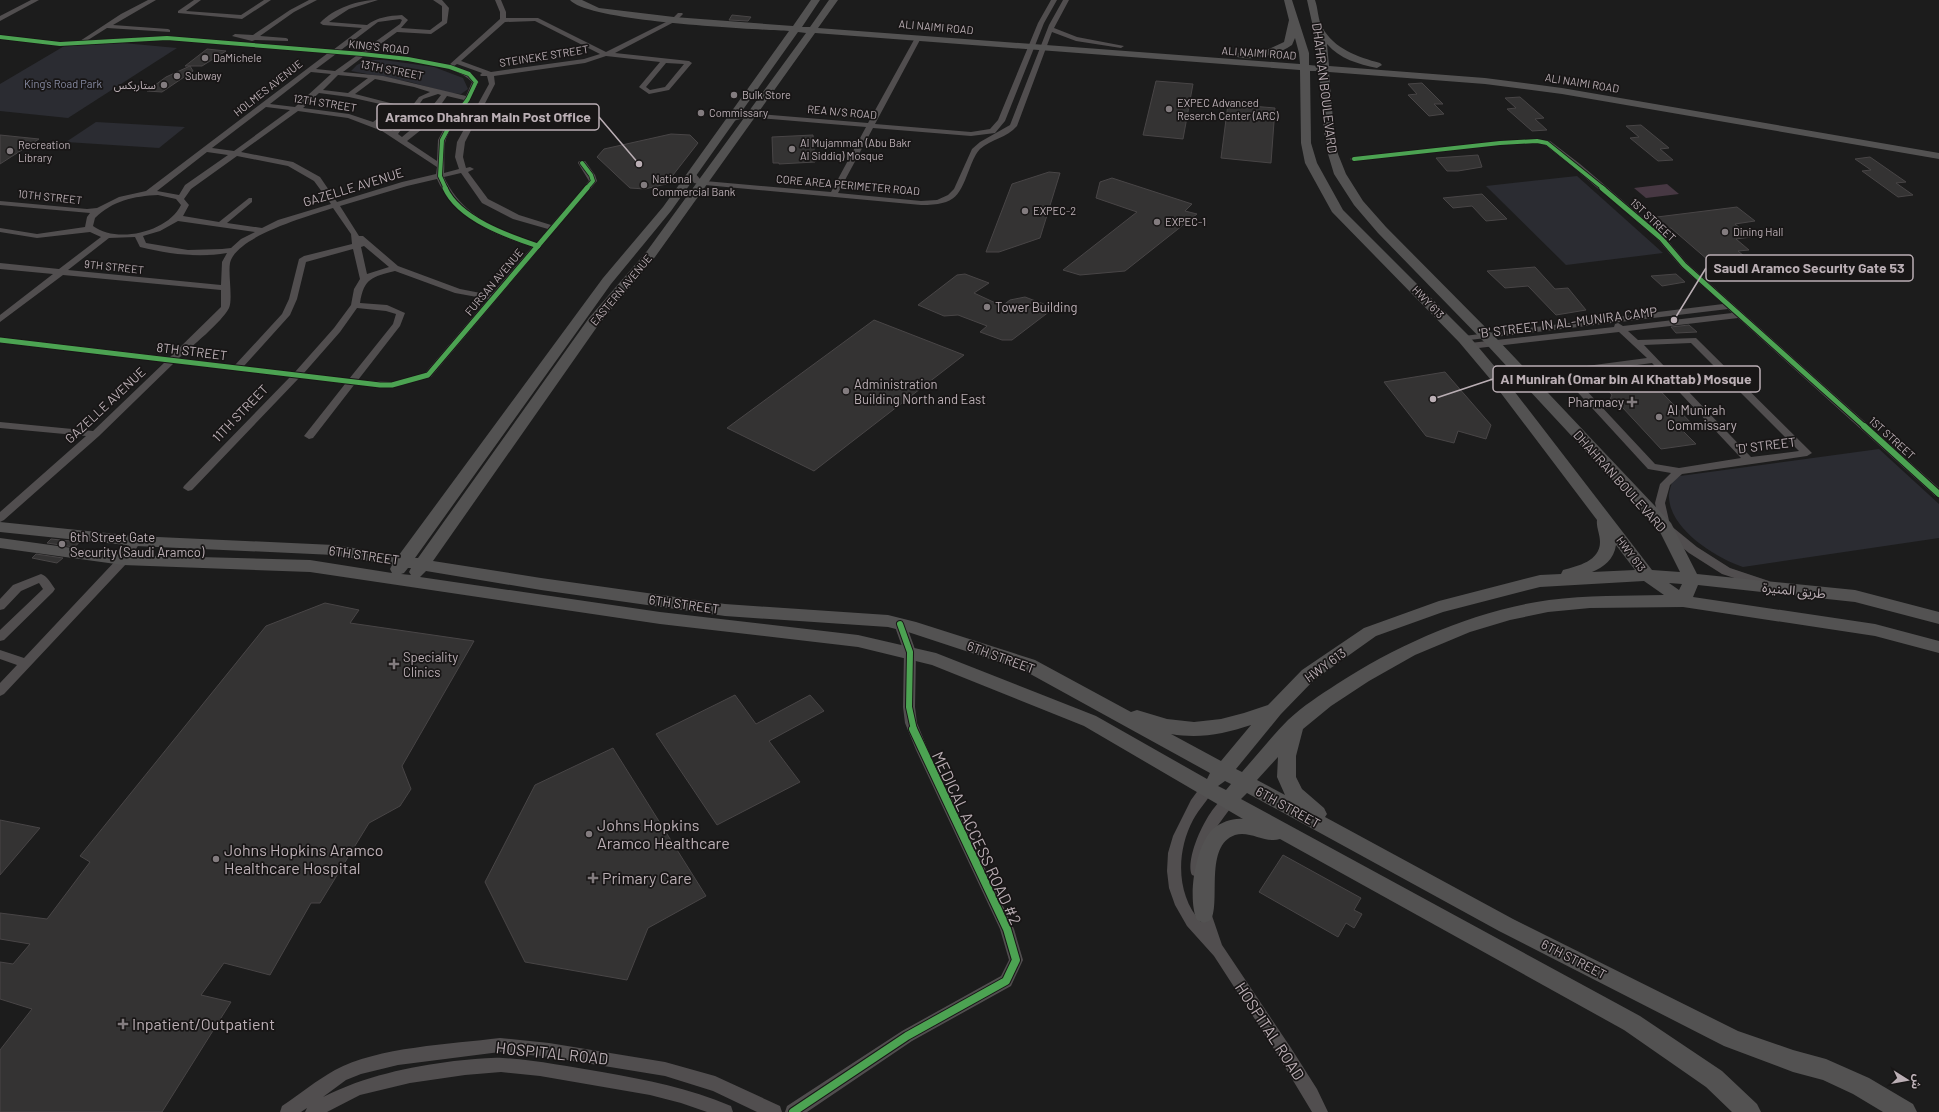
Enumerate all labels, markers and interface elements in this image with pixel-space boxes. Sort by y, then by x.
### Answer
street label: ALI NAIMI ROAD [898,17,974,36]
street label: DHAHRAN BOULEVARD [1309,22,1341,154]
street label: KING'S ROAD [348,37,410,56]
street label: STEINEKE STREET [498,42,590,69]
street label: ALI NAIMI ROAD [1221,43,1297,62]
place label: DaMichele [213,51,262,64]
marker: DaMichele [200,53,210,63]
street label: HOLMES AVENUE [231,56,305,119]
street label: 13TH STREET [359,57,425,82]
place label: Subway [185,69,222,82]
street label: ALI NAIMI ROAD [1544,70,1620,95]
marker: Subway [172,71,182,81]
park label: King's Road Park [24,77,102,90]
place label: ستاربكس [114,78,156,92]
marker: ستاربكس [159,80,169,90]
place label: Bulk Store [742,88,791,101]
marker: Bulk Store [729,90,739,100]
street label: 12TH STREET [292,91,358,114]
place label: EXPEC Advanced Reserch Center (ARC) [1177,96,1279,122]
street label: REA N/S ROAD [807,102,878,121]
callout: Aramco Dhahran Main Post Office [377,104,599,130]
marker: EXPEC Advanced Reserch Center (ARC) [1164,104,1174,114]
place label: Commissary [709,106,768,119]
text: Aramco Dhahran Main Post Office [385,108,591,125]
marker: Commissary [696,108,706,118]
place label: Al Mujammah (Abu Bakr Al Siddiq) Mosque [800,136,911,162]
place label: Recreation Library [18,138,70,164]
marker: Al Mujammah (Abu Bakr Al Siddiq) Mosque [787,144,797,154]
marker: Recreation Library [5,146,15,156]
street label: GAZELLE AVENUE [301,164,405,210]
place label: National Commercial Bank [652,172,736,198]
street label: CORE AREA PERIMETER ROAD [776,172,921,197]
marker: National Commercial Bank [639,180,649,190]
street label: 10TH STREET [17,187,83,206]
street label: 1ST STREET [1628,195,1679,244]
place label: EXPEC-2 [1033,204,1076,217]
marker: EXPEC-2 [1020,206,1030,216]
place label: EXPEC-1 [1165,215,1206,228]
marker: EXPEC-1 [1152,217,1162,227]
place label: Dining Hall [1733,225,1783,238]
marker: Dining Hall [1720,227,1730,237]
street label: FURSAN AVENUE [462,245,526,318]
street label: EASTERN AVENUE [587,251,654,328]
callout: Saudi Aramco Security Gate 53 [1706,255,1913,281]
street label: 9TH STREET [83,257,145,276]
text: Saudi Aramco Security Gate 53 [1713,259,1905,276]
street label: HWY 613 [1410,283,1447,321]
place label: Tower Building [995,299,1077,315]
marker: Tower Building [982,302,992,312]
street label: 'B' STREET IN AL-MUNIRA CAMP [1478,303,1658,341]
street label: 8TH STREET [156,339,228,363]
street label: GAZELLE AVENUE [61,364,149,446]
callout: Al Munirah (Omar bin Al Khattab) Mosque [1493,366,1760,392]
text: Al Munirah (Omar bin Al Khattab) Mosque [1500,370,1752,387]
place label: Administration Building North and East [854,376,986,407]
street label: 11TH STREET [209,381,271,445]
marker: Administration Building North and East [841,386,851,396]
place label: Pharmacy [1568,394,1624,410]
marker: Pharmacy [1627,397,1637,407]
place label: Al Munirah Commissary [1667,402,1737,433]
marker: Al Munirah Commissary [1654,412,1664,422]
street label: 1ST STREET [1867,414,1918,462]
street label: DHAHRAN BOULEVARD [1570,427,1670,535]
street label: 'D' STREET [1735,433,1797,457]
place label: 6th Street Gate Security (Saudi Aramco) [70,529,205,560]
street label: HWY 613 [1614,534,1649,574]
marker: 6th Street Gate Security (Saudi Aramco) [57,539,67,549]
street label: 6TH STREET [328,542,400,568]
street label: طريق المنيرة [1761,579,1827,602]
street label: 6TH STREET [648,591,720,617]
street label: 6TH STREET [965,637,1037,677]
street label: HWY 613 [1301,645,1349,685]
place label: Speciality Clinics [403,649,458,680]
marker: Speciality Clinics [388,658,400,670]
street label: MEDICAL ACCESS ROAD #2 [929,748,1026,927]
street label: 6TH STREET [1253,783,1323,831]
place label: Johns Hopkins Aramco Healthcare [597,815,730,852]
marker: Johns Hopkins Aramco Healthcare [584,829,594,839]
place label: Johns Hopkins Aramco Healthcare Hospital [224,840,384,877]
marker: Johns Hopkins Aramco Healthcare Hospital [211,854,221,864]
place label: Primary Care [602,868,692,887]
marker: Primary Care [587,872,599,884]
street label: 6TH STREET [1539,936,1609,982]
street label: HOSPITAL ROAD [1232,978,1309,1083]
place label: Inpatient/Outpatient [132,1014,275,1033]
marker: Inpatient/Outpatient [117,1018,129,1030]
street label: HOSPITAL ROAD [495,1037,609,1068]
north arrow [1887,1060,1927,1100]
text: ش [1909,1073,1925,1091]

